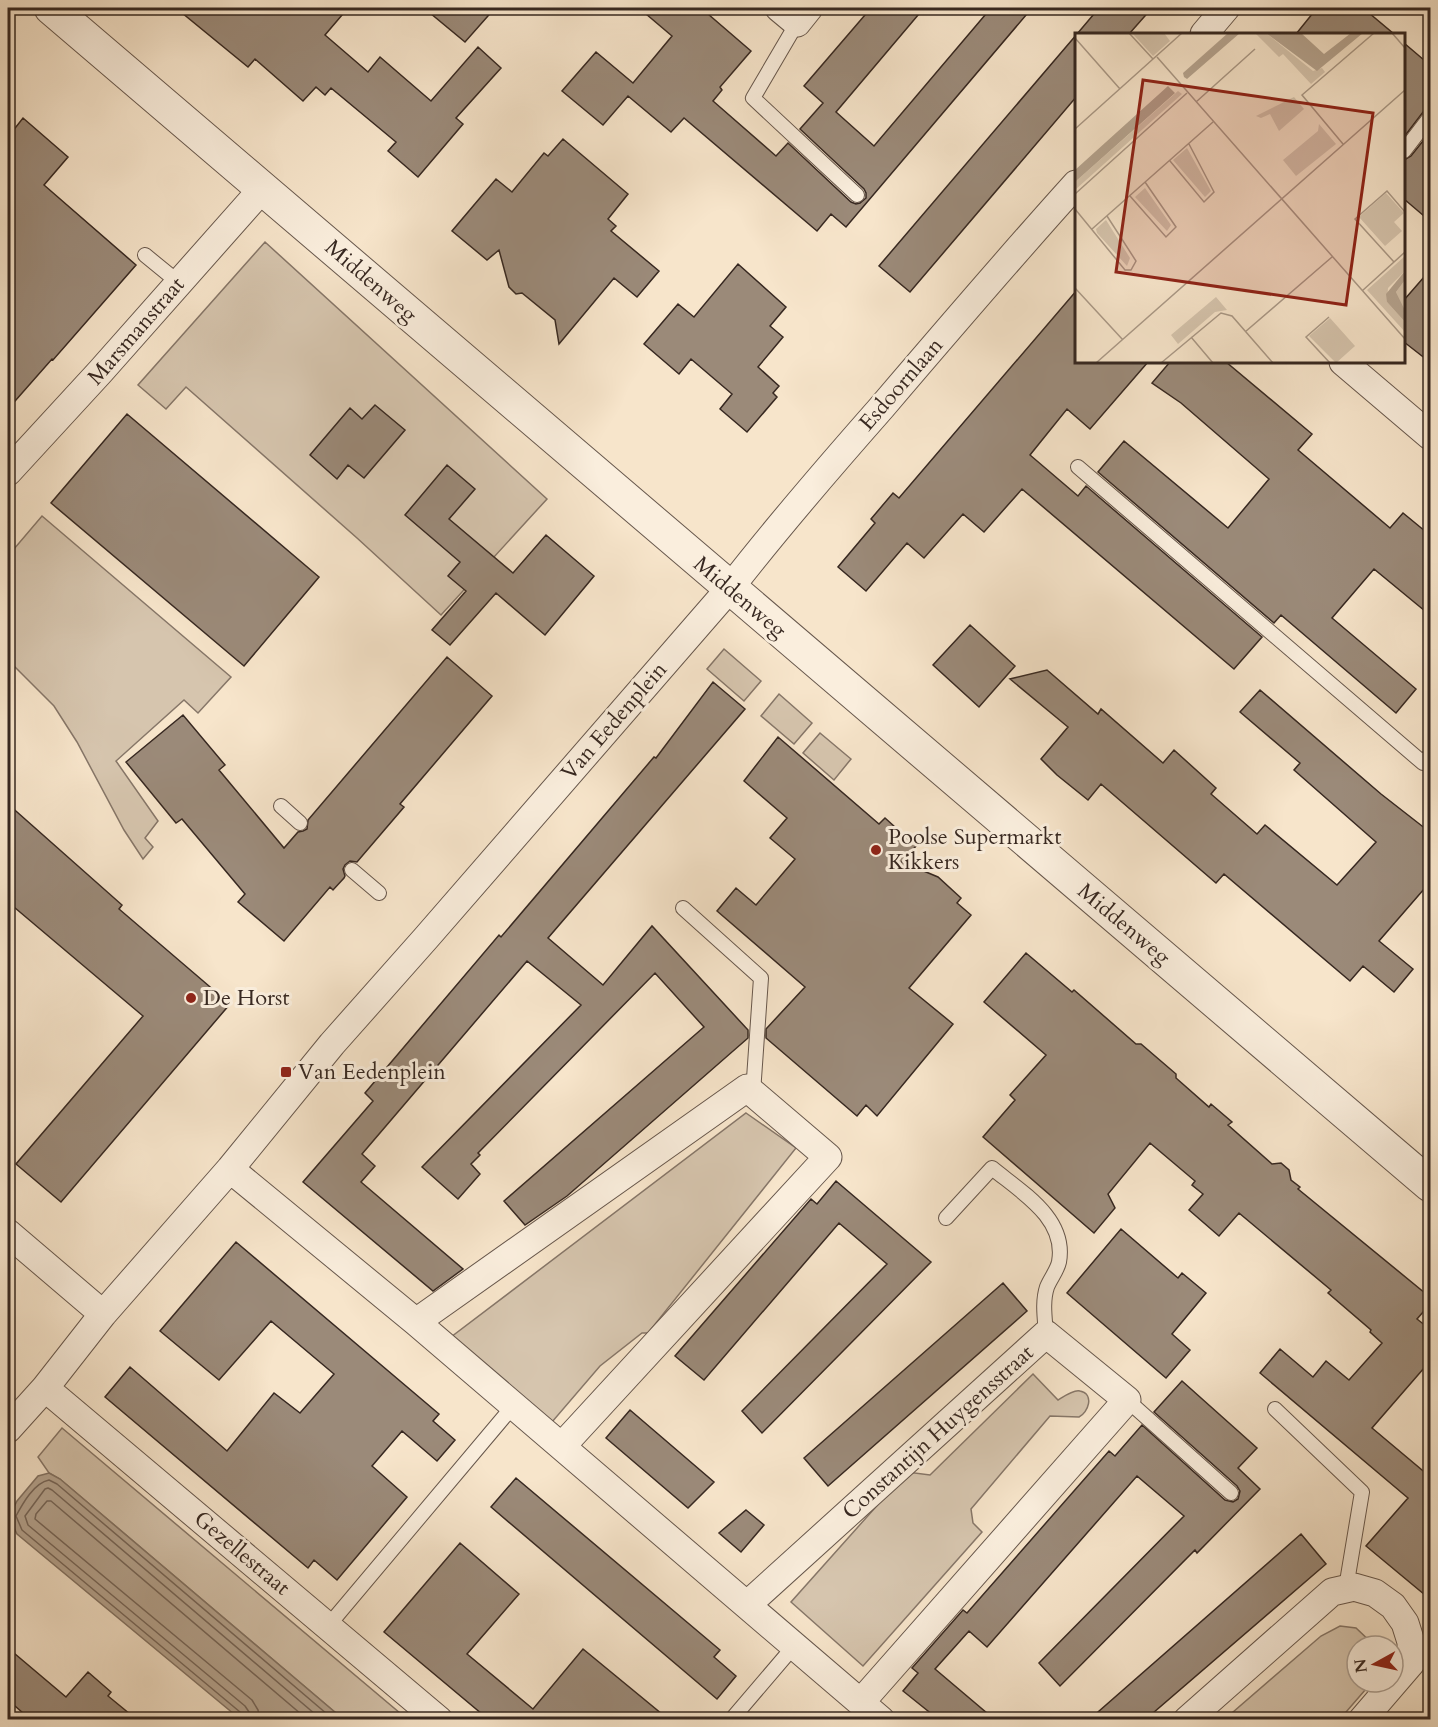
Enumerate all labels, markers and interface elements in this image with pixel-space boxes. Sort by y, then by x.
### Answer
inset map [1075,33,1405,363]
street label: Middenweg [319,233,424,330]
street label: Marsmanstraat [81,270,191,392]
street label: Esdoornlaan [852,331,950,437]
street label: Middenweg [687,549,793,645]
street label: Van Eedenplein [554,655,674,787]
place label: Poolse Supermarkt Kikkers [888,822,1061,877]
marker: Poolse Supermarkt Kikkers [869,843,883,857]
street label: Middenweg [1071,876,1177,972]
place label: De Horst [203,983,289,1013]
marker: De Horst [184,991,198,1005]
place label: Van Eedenplein [298,1057,446,1087]
marker: Van Eedenplein [279,1065,293,1079]
street label: Constantijn Huygensstraat [836,1338,1040,1526]
street label: Gezellestraat [188,1504,296,1602]
north arrow [1345,1634,1405,1694]
text: N [1349,1657,1373,1674]

